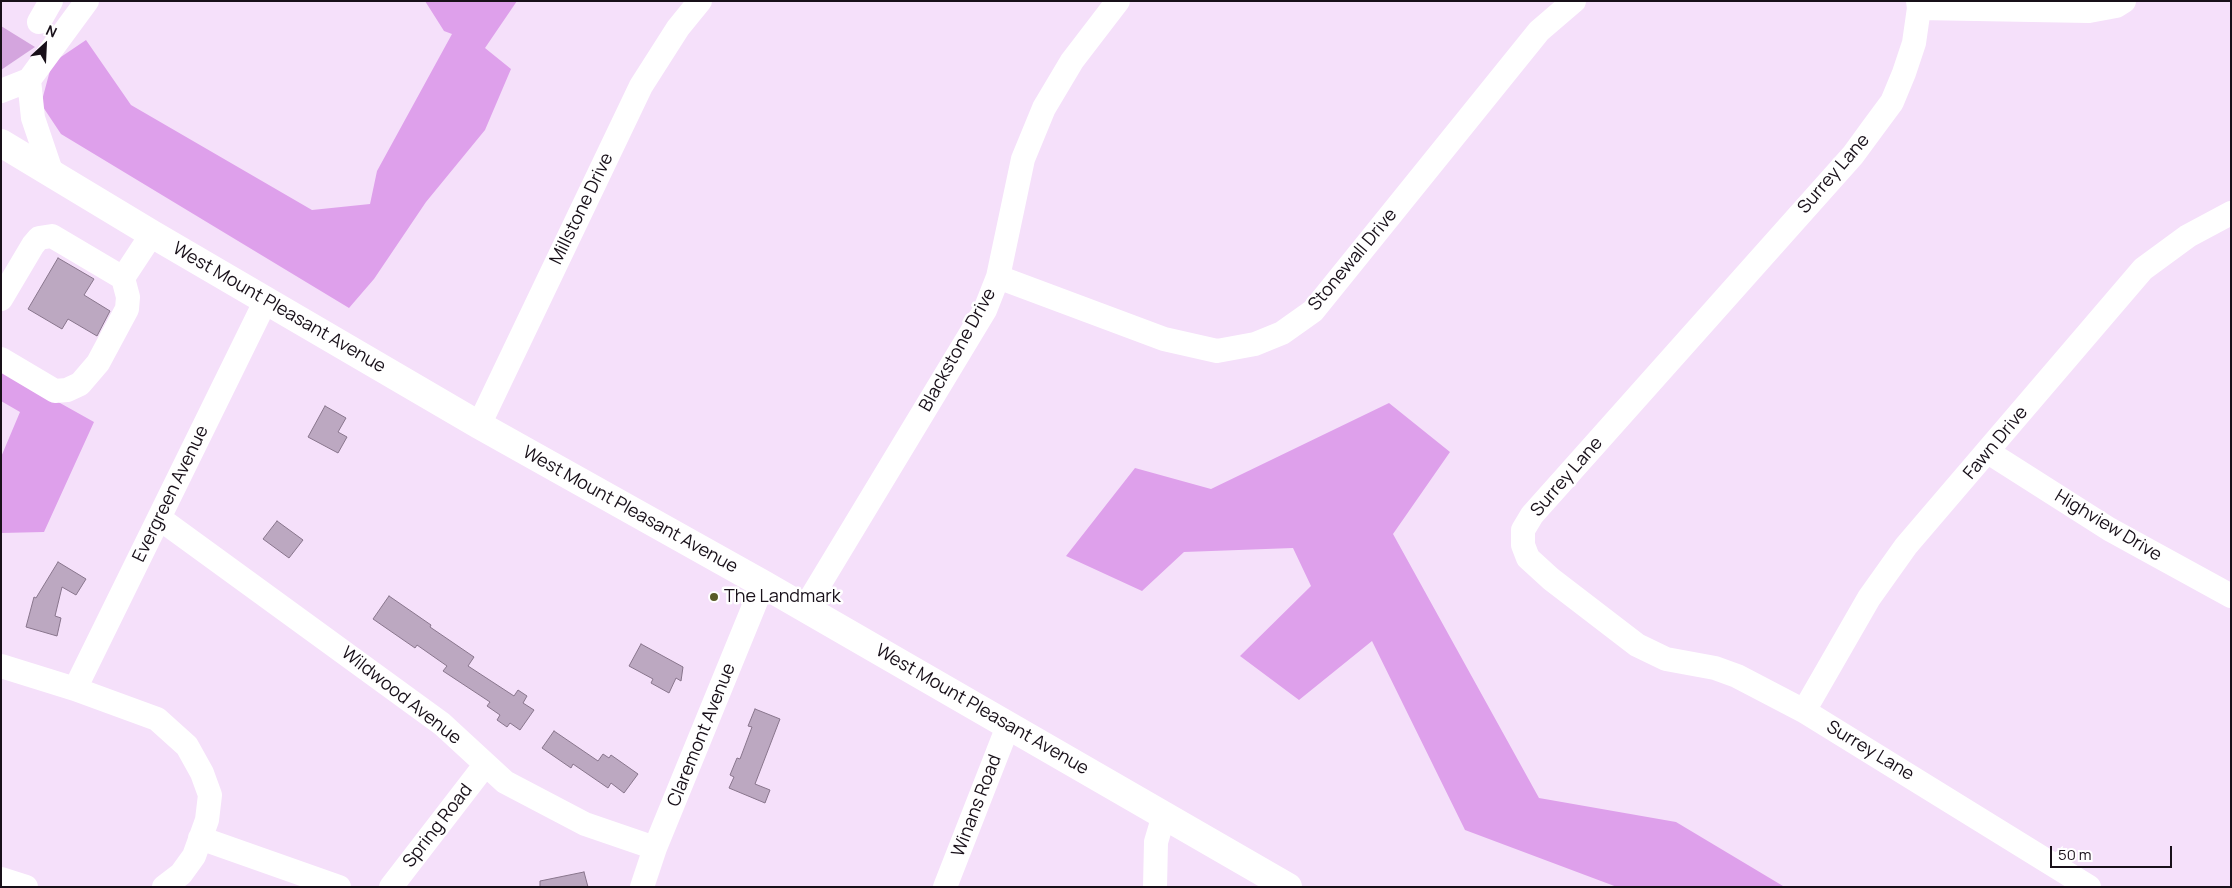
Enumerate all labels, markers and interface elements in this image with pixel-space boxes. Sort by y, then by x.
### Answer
north arrow [20,20,70,70]
text: N [43,20,60,42]
street label: Surrey Lane [1794,130,1874,218]
street label: Millstone Drive [546,150,618,268]
street label: Stonewall Drive [1304,205,1402,315]
street label: West Mount Pleasant Avenue [169,238,389,378]
street label: Blackstone Drive [915,285,1001,415]
street label: Fawn Drive [1959,402,2033,484]
street label: Evergreen Avenue [129,422,213,566]
street label: Surrey Lane [1527,433,1607,521]
street label: West Mount Pleasant Avenue [519,442,741,578]
street label: Highview Drive [2051,486,2165,566]
place label: The Landmark [724,586,841,608]
marker: The Landmark [708,591,720,603]
street label: West Mount Pleasant Avenue [872,640,1092,780]
street label: Wildwood Avenue [337,642,465,750]
street label: Claremont Avenue [663,660,741,810]
street label: Surrey Lane [1822,716,1918,786]
street label: Winans Road [948,752,1006,860]
street label: Spring Road [399,780,477,872]
scale bar [2052,836,2174,868]
text: 50 m [2058,844,2092,865]

